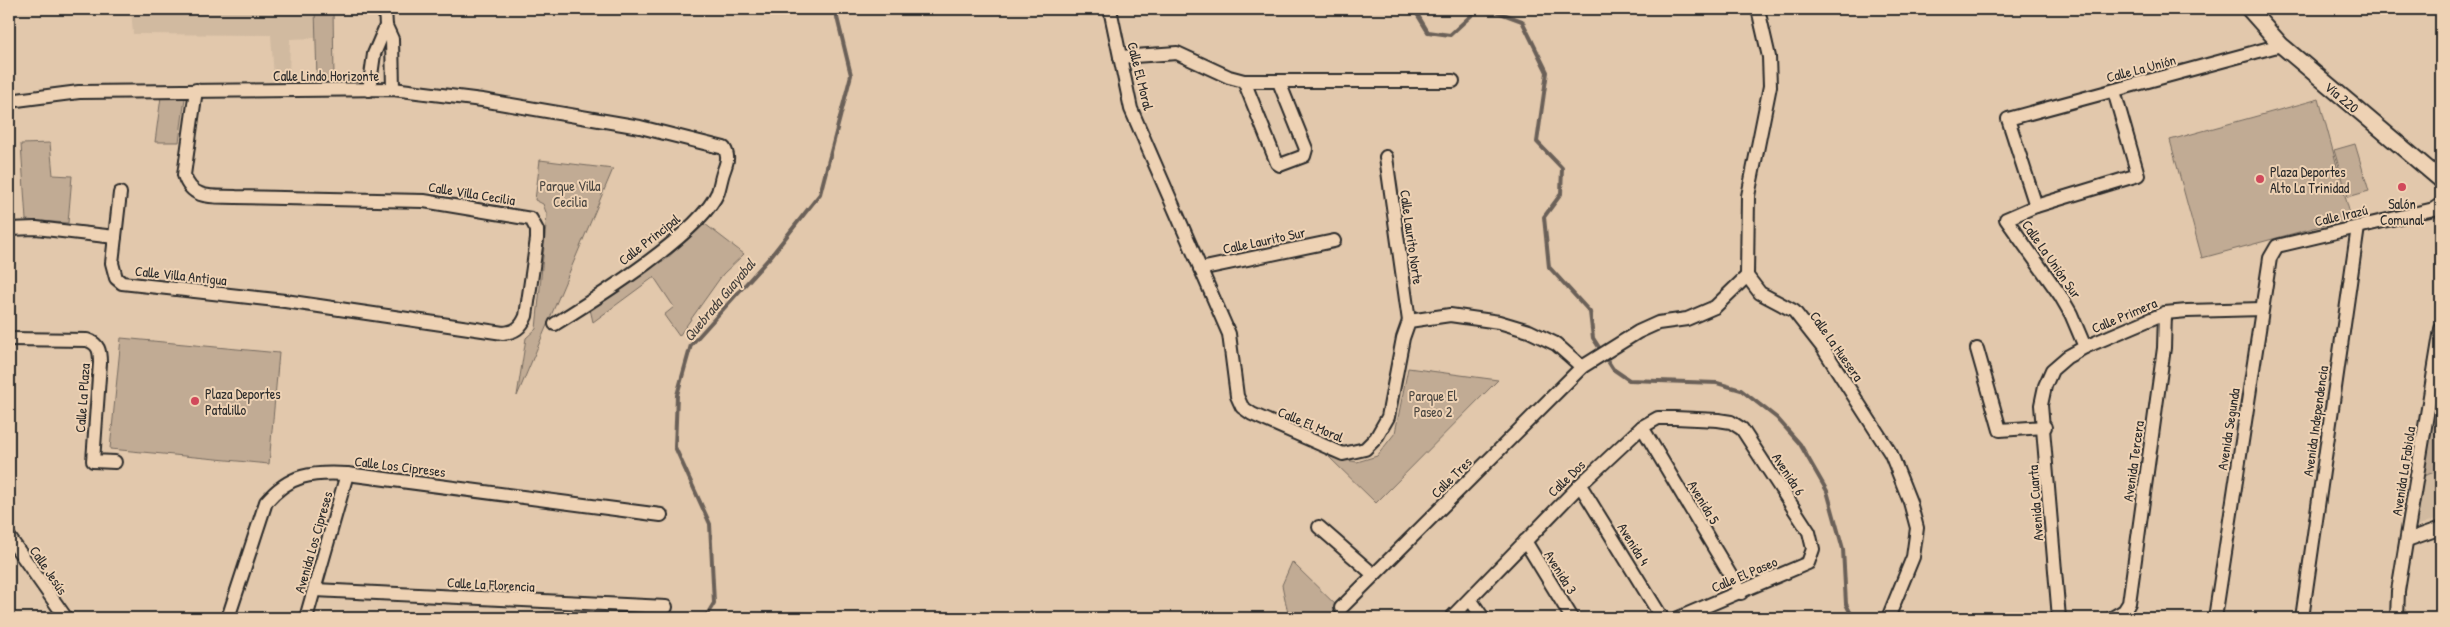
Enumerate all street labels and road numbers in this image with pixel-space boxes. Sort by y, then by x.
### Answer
street label: Calle El Moral [1123,40,1159,112]
street label: Calle La Unión [2104,50,2178,86]
street label: Calle Lindo Horizonte [273,66,379,85]
street label: Vía 220 [2321,77,2363,117]
street label: Calle Villa Cecilia [427,177,517,209]
street label: Calle Laurito Norte [1396,188,1428,286]
street label: Calle Irazú [2313,200,2370,230]
street label: Calle Principal [614,209,685,270]
street label: Calle La Unión Sur [2018,216,2086,302]
street label: Calle Laurito Sur [1221,222,1308,258]
street label: Calle Villa Antigua [134,261,228,290]
street label: Calle Primera [2088,293,2160,337]
street label: Calle La Huesera [1806,307,1868,385]
street label: Calle La Plaza [70,362,94,433]
street label: Avenida Independencia [2298,364,2333,478]
street label: Avenida Segunda [2212,386,2245,472]
street label: Calle El Moral [1275,402,1347,446]
street label: Avenida Tercera [2118,419,2148,502]
street label: Avenida La Fabiola [2387,425,2420,517]
street label: Avenida 6 [1768,449,1810,499]
street label: Calle Los Cipreses [353,451,447,482]
street label: Calle Tres [1426,452,1476,502]
street label: Calle Dos [1543,455,1589,501]
street label: Avenida Cuarta [2023,464,2047,542]
street label: Avenida 5 [1684,477,1724,527]
street label: Avenida Los Cipreses [289,489,338,595]
street label: Avenida 4 [1614,519,1654,569]
street label: Calle Jesús [26,542,72,598]
street label: Avenida 3 [1540,547,1582,597]
street label: Calle El Paseo [1708,551,1780,596]
street label: Calle La Florencia [447,572,536,596]

